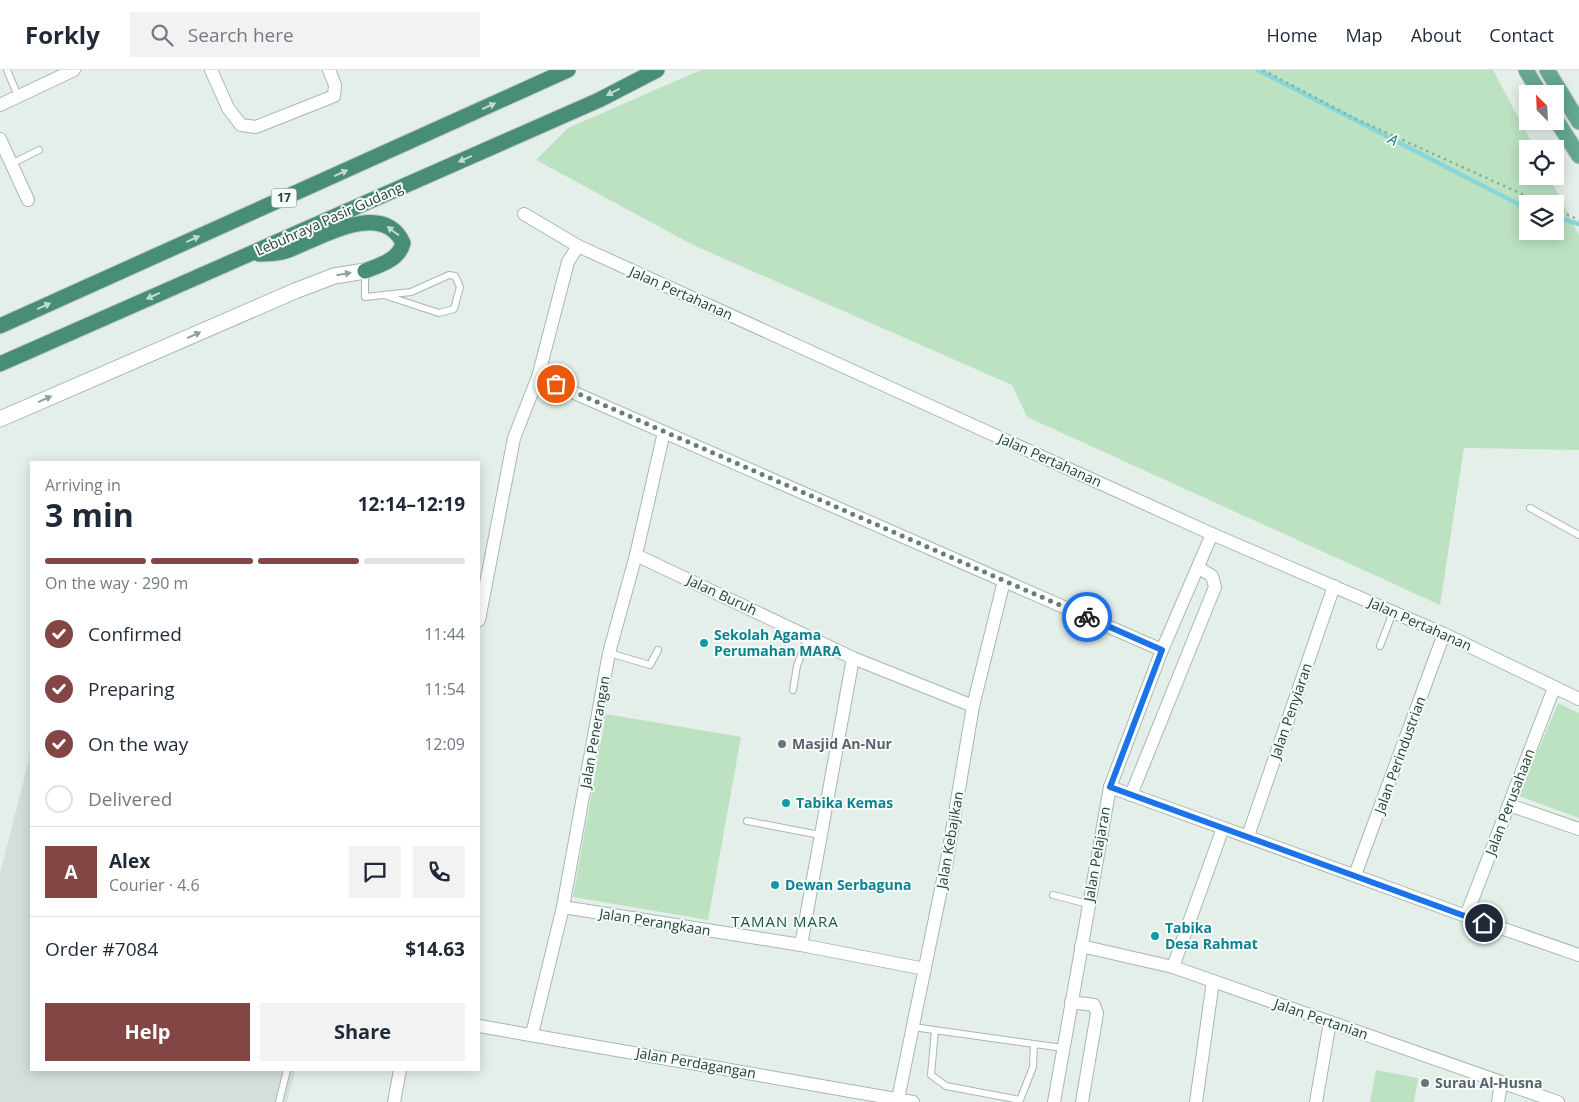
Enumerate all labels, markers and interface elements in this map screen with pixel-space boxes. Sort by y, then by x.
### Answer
search box [130,12,480,57]
text: Forkly [25,18,100,51]
icon: search [148,21,176,49]
text: Search here [188,22,294,48]
text: Home [1267,23,1317,47]
text: Map [1345,23,1383,47]
text: About [1411,23,1461,47]
text: Contact [1489,23,1554,47]
north arrow [1519,85,1564,130]
map controls [1519,85,1564,240]
one-way arrow [606,88,621,96]
one-way arrow [482,102,496,110]
water label: A [1384,128,1402,150]
button: locate [1519,140,1564,185]
one-way arrow [458,155,472,163]
one-way arrow [334,169,348,177]
street label: Lebuhraya Pasir Gudang [252,177,406,260]
road number: 17 [272,189,296,208]
button: layers [1519,195,1564,240]
one-way arrow [386,226,400,236]
one-way arrow [186,235,200,243]
street label: Jalan Pertahanan [625,260,736,324]
one-way arrow [337,270,353,278]
one-way arrow [146,293,160,301]
one-way arrow [37,301,52,310]
one-way arrow [187,330,201,338]
pin [535,363,577,405]
icon: bag [542,370,570,398]
one-way arrow [38,395,52,403]
street label: Jalan Pertahanan [994,427,1105,491]
text: Arriving in [45,474,121,496]
text: 12:14–12:19 [358,491,465,517]
text: 3 min [45,493,134,536]
street label: Jalan Buruh [682,569,760,619]
text: On the way · 290 m [45,572,188,594]
street label: Jalan Pertahanan [1364,591,1475,655]
courier [1062,592,1112,642]
icon: bike [1073,603,1101,631]
icon: check [45,620,73,648]
text: Confirmed [88,621,182,647]
text: 11:44 [424,623,465,645]
place label: Sekolah Agama Perumahan MARA [714,625,841,660]
marker: Sekolah Agama Perumahan MARA [698,637,710,649]
street label: Jalan Penyiaran [1265,660,1316,763]
street label: Jalan Penerangan [575,674,614,792]
icon: check [45,675,73,703]
text: Preparing [88,676,175,702]
text: 11:54 [424,678,465,700]
street label: Jalan Perindustrian [1369,693,1430,818]
icon: check [45,730,73,758]
text: On the way [88,731,188,757]
text: 12:09 [424,733,465,755]
place label: Masjid An-Nur [792,734,893,753]
marker: Masjid An-Nur [776,738,788,750]
street label: Jalan Perusahaan [1480,746,1539,860]
text: Delivered [88,786,172,812]
street label: Jalan Kebajikan [931,790,967,892]
place label: Tabika Kemas [796,793,893,812]
marker: Tabika Kemas [780,797,792,809]
street label: Jalan Pelajaran [1078,805,1114,905]
button: chat [349,846,401,898]
button: phone [413,846,465,898]
text: Alex [109,848,150,874]
text: A [64,859,78,885]
text: Courier · 4.6 [109,874,200,896]
place label: Dewan Serbaguna [785,875,911,894]
marker: Dewan Serbaguna [769,879,781,891]
pin [1463,902,1505,944]
street label: Jalan Perangkaan [596,903,712,940]
icon: home [1470,909,1498,937]
district label: TAMAN MARA [731,911,839,931]
place label: Tabika Desa Rahmat [1165,918,1258,953]
marker: Tabika Desa Rahmat [1149,930,1161,942]
text: Order #7084 [45,936,158,962]
text: $14.63 [405,936,465,962]
street label: Jalan Pertanian [1270,993,1371,1044]
button: Help [45,1003,250,1061]
button: Share [260,1003,465,1061]
street label: Jalan Perdagangan [633,1042,757,1082]
place label: Surau Al-Husna [1435,1073,1543,1092]
marker: Surau Al-Husna [1419,1077,1431,1089]

